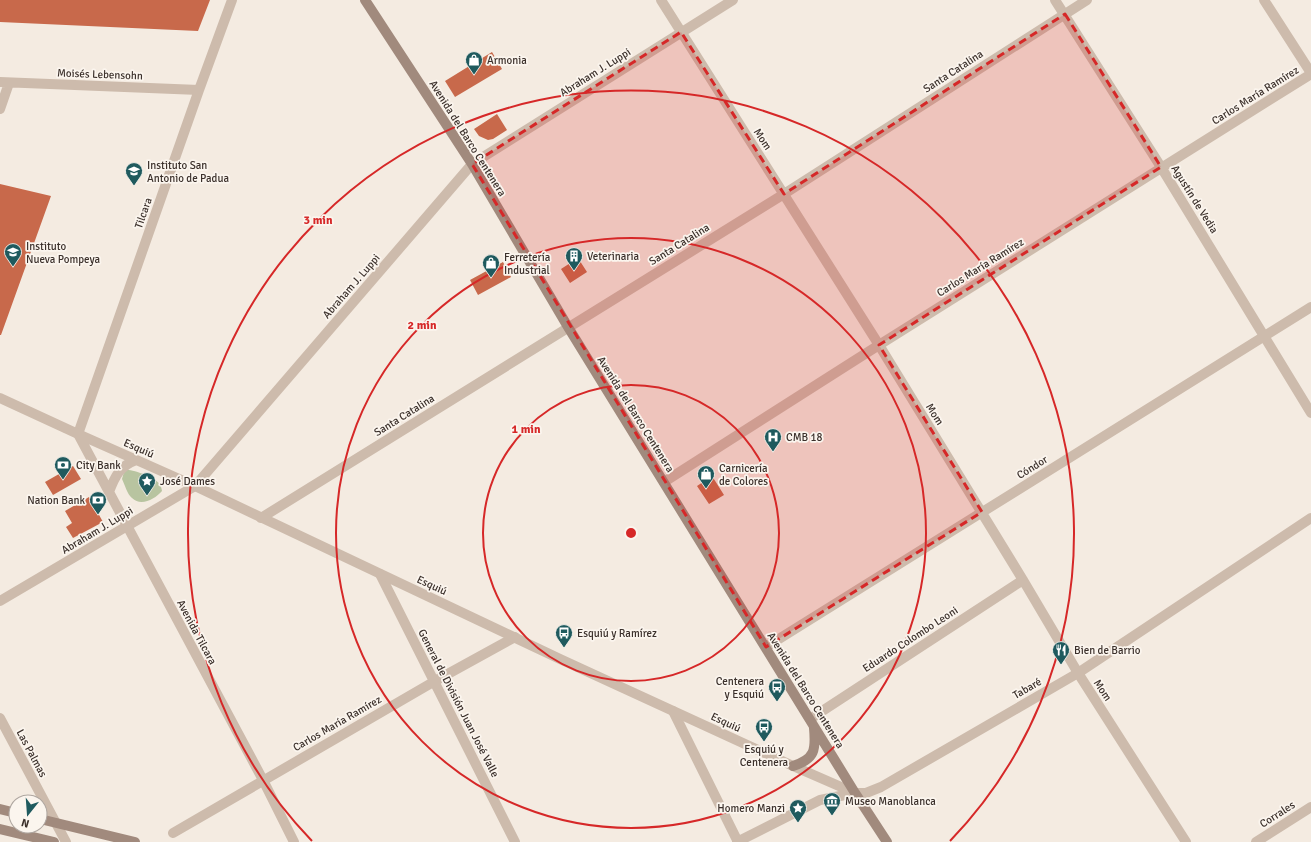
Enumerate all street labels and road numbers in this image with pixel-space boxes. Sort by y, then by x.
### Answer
street label: Abraham J. Luppi [558,45,633,99]
street label: Santa Catalina [921,47,986,96]
street label: Carlos María Ramírez [1209,63,1301,127]
street label: Moisés Lebensohn [57,67,143,82]
street label: Avenida del Barco Centenera [426,78,509,199]
street label: Mom [751,126,775,153]
street label: Agustín de Vedia [1168,163,1221,236]
street label: Tilcara [132,196,155,230]
street label: Santa Catalina [647,220,712,268]
street label: Carlos María Ramírez [934,235,1026,299]
street label: Abraham J. Luppi [320,252,383,321]
street label: Avenida del Barco Centenera [594,354,677,475]
street label: Santa Catalina [372,391,437,439]
street label: Mom [923,401,946,428]
street label: Esquiú [122,436,156,461]
street label: Cóndor [1014,453,1050,482]
street label: Abraham J. Luppi [59,504,135,557]
street label: Esquiú [415,573,449,598]
street label: Avenida Tilcara [174,598,219,667]
street label: Eduardo Colombo Leoni [860,604,960,675]
street label: General de División Juan José Valle [415,627,502,779]
street label: Avenida del Barco Centenera [764,630,847,751]
street label: Tabaré [1011,675,1044,702]
street label: Mom [1091,677,1115,704]
street label: Carlos María Ramírez [291,693,384,754]
street label: Esquiú [709,710,743,735]
street label: Las Palmas [14,727,50,780]
street label: Corrales [1257,798,1297,831]

